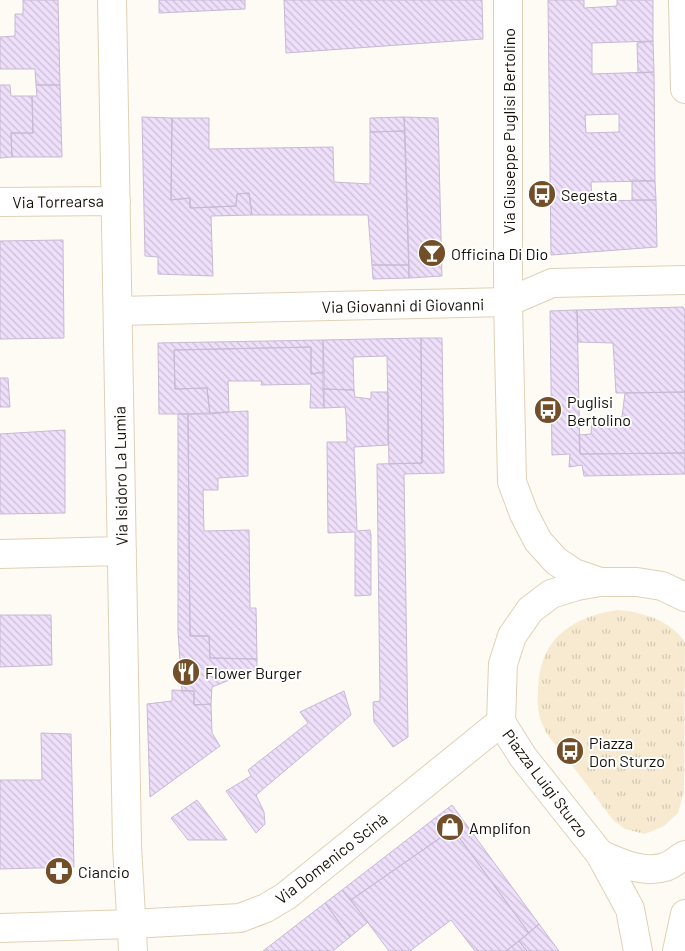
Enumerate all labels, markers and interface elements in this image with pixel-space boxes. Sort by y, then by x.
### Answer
street label: Via Giuseppe Puglisi Bertolino [499,28,518,234]
bus stop icon: Segesta [527,179,557,209]
place label: Segesta [561,185,618,204]
street label: Via Torrearsa [12,191,104,211]
bar icon: Officina Di Dio [417,238,447,268]
place label: Officina Di Dio [451,244,548,263]
street label: Via Giovanni di Giovanni [322,294,484,316]
place label: Puglisi Bertolino [567,392,631,429]
bus stop icon: Puglisi Bertolino [533,395,563,425]
street label: Via Isidoro La Lumia [109,406,131,546]
restaurant icon: Flower Burger [171,657,201,687]
place label: Flower Burger [205,663,302,682]
street label: Piazza Luigi Sturzo [499,725,593,841]
place label: Piazza Don Sturzo [589,733,665,770]
bus stop icon: Piazza Don Sturzo [555,736,585,766]
street label: Via Domenico Scinà [271,808,391,908]
shop icon: Amplifon [435,812,465,842]
place label: Amplifon [469,818,531,837]
pharmacy icon: Ciancio [44,856,74,886]
place label: Ciancio [78,862,130,881]

